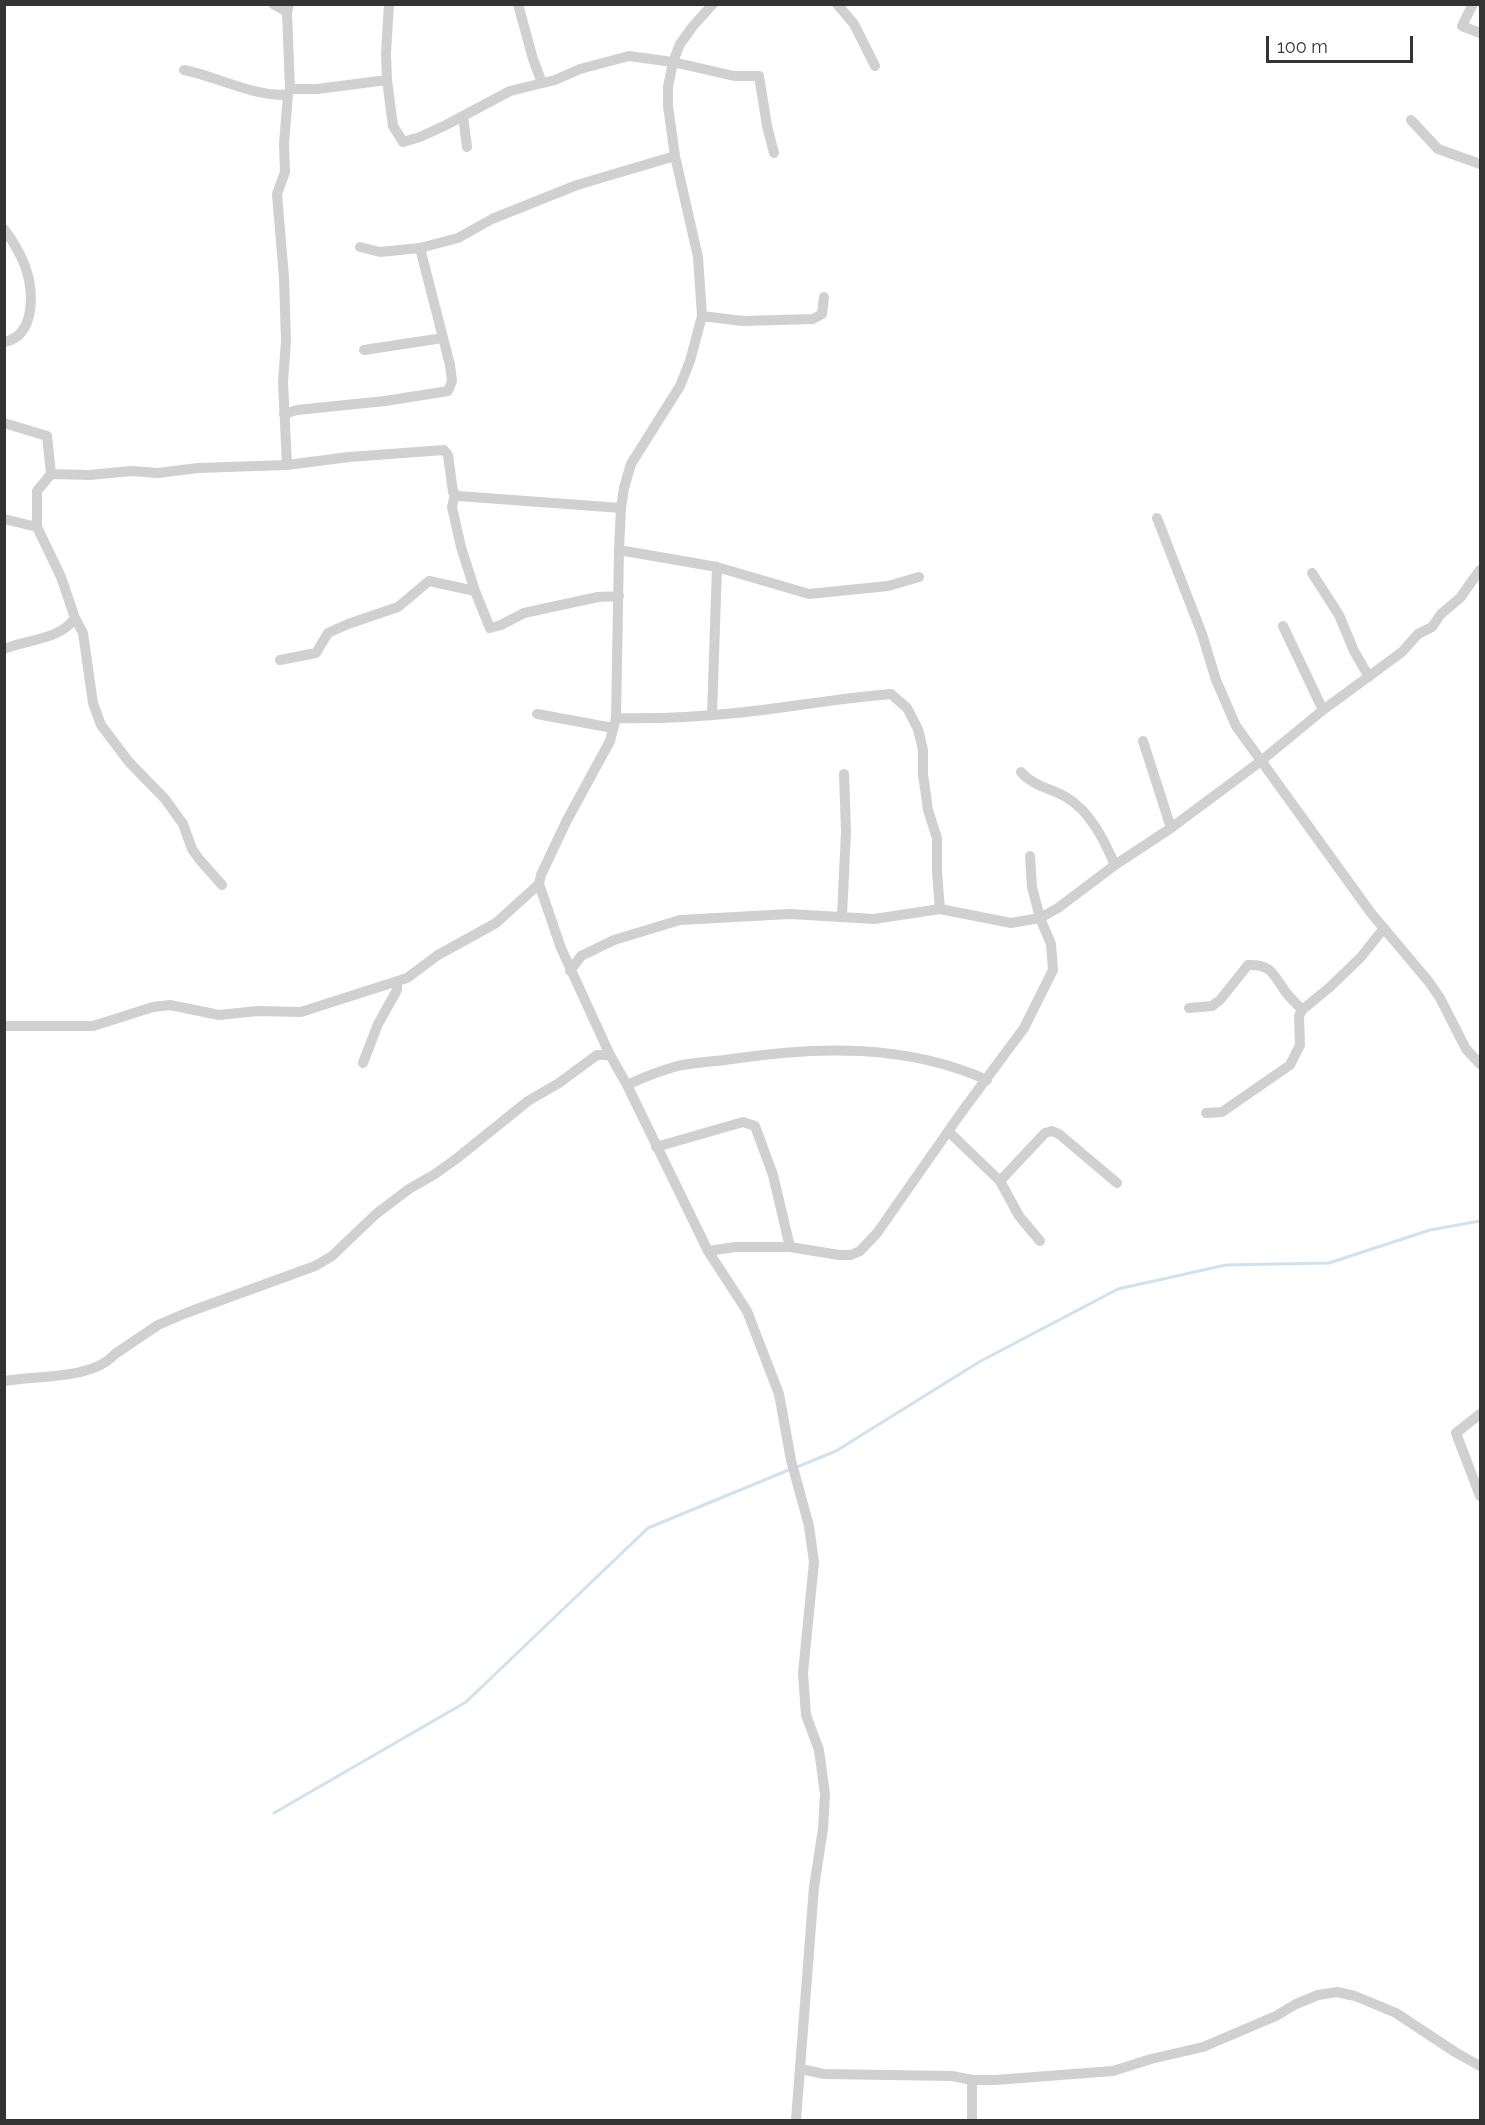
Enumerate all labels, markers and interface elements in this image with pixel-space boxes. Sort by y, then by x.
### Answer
scale bar [1269,24,1416,62]
text: 100 m [1277,36,1328,57]

